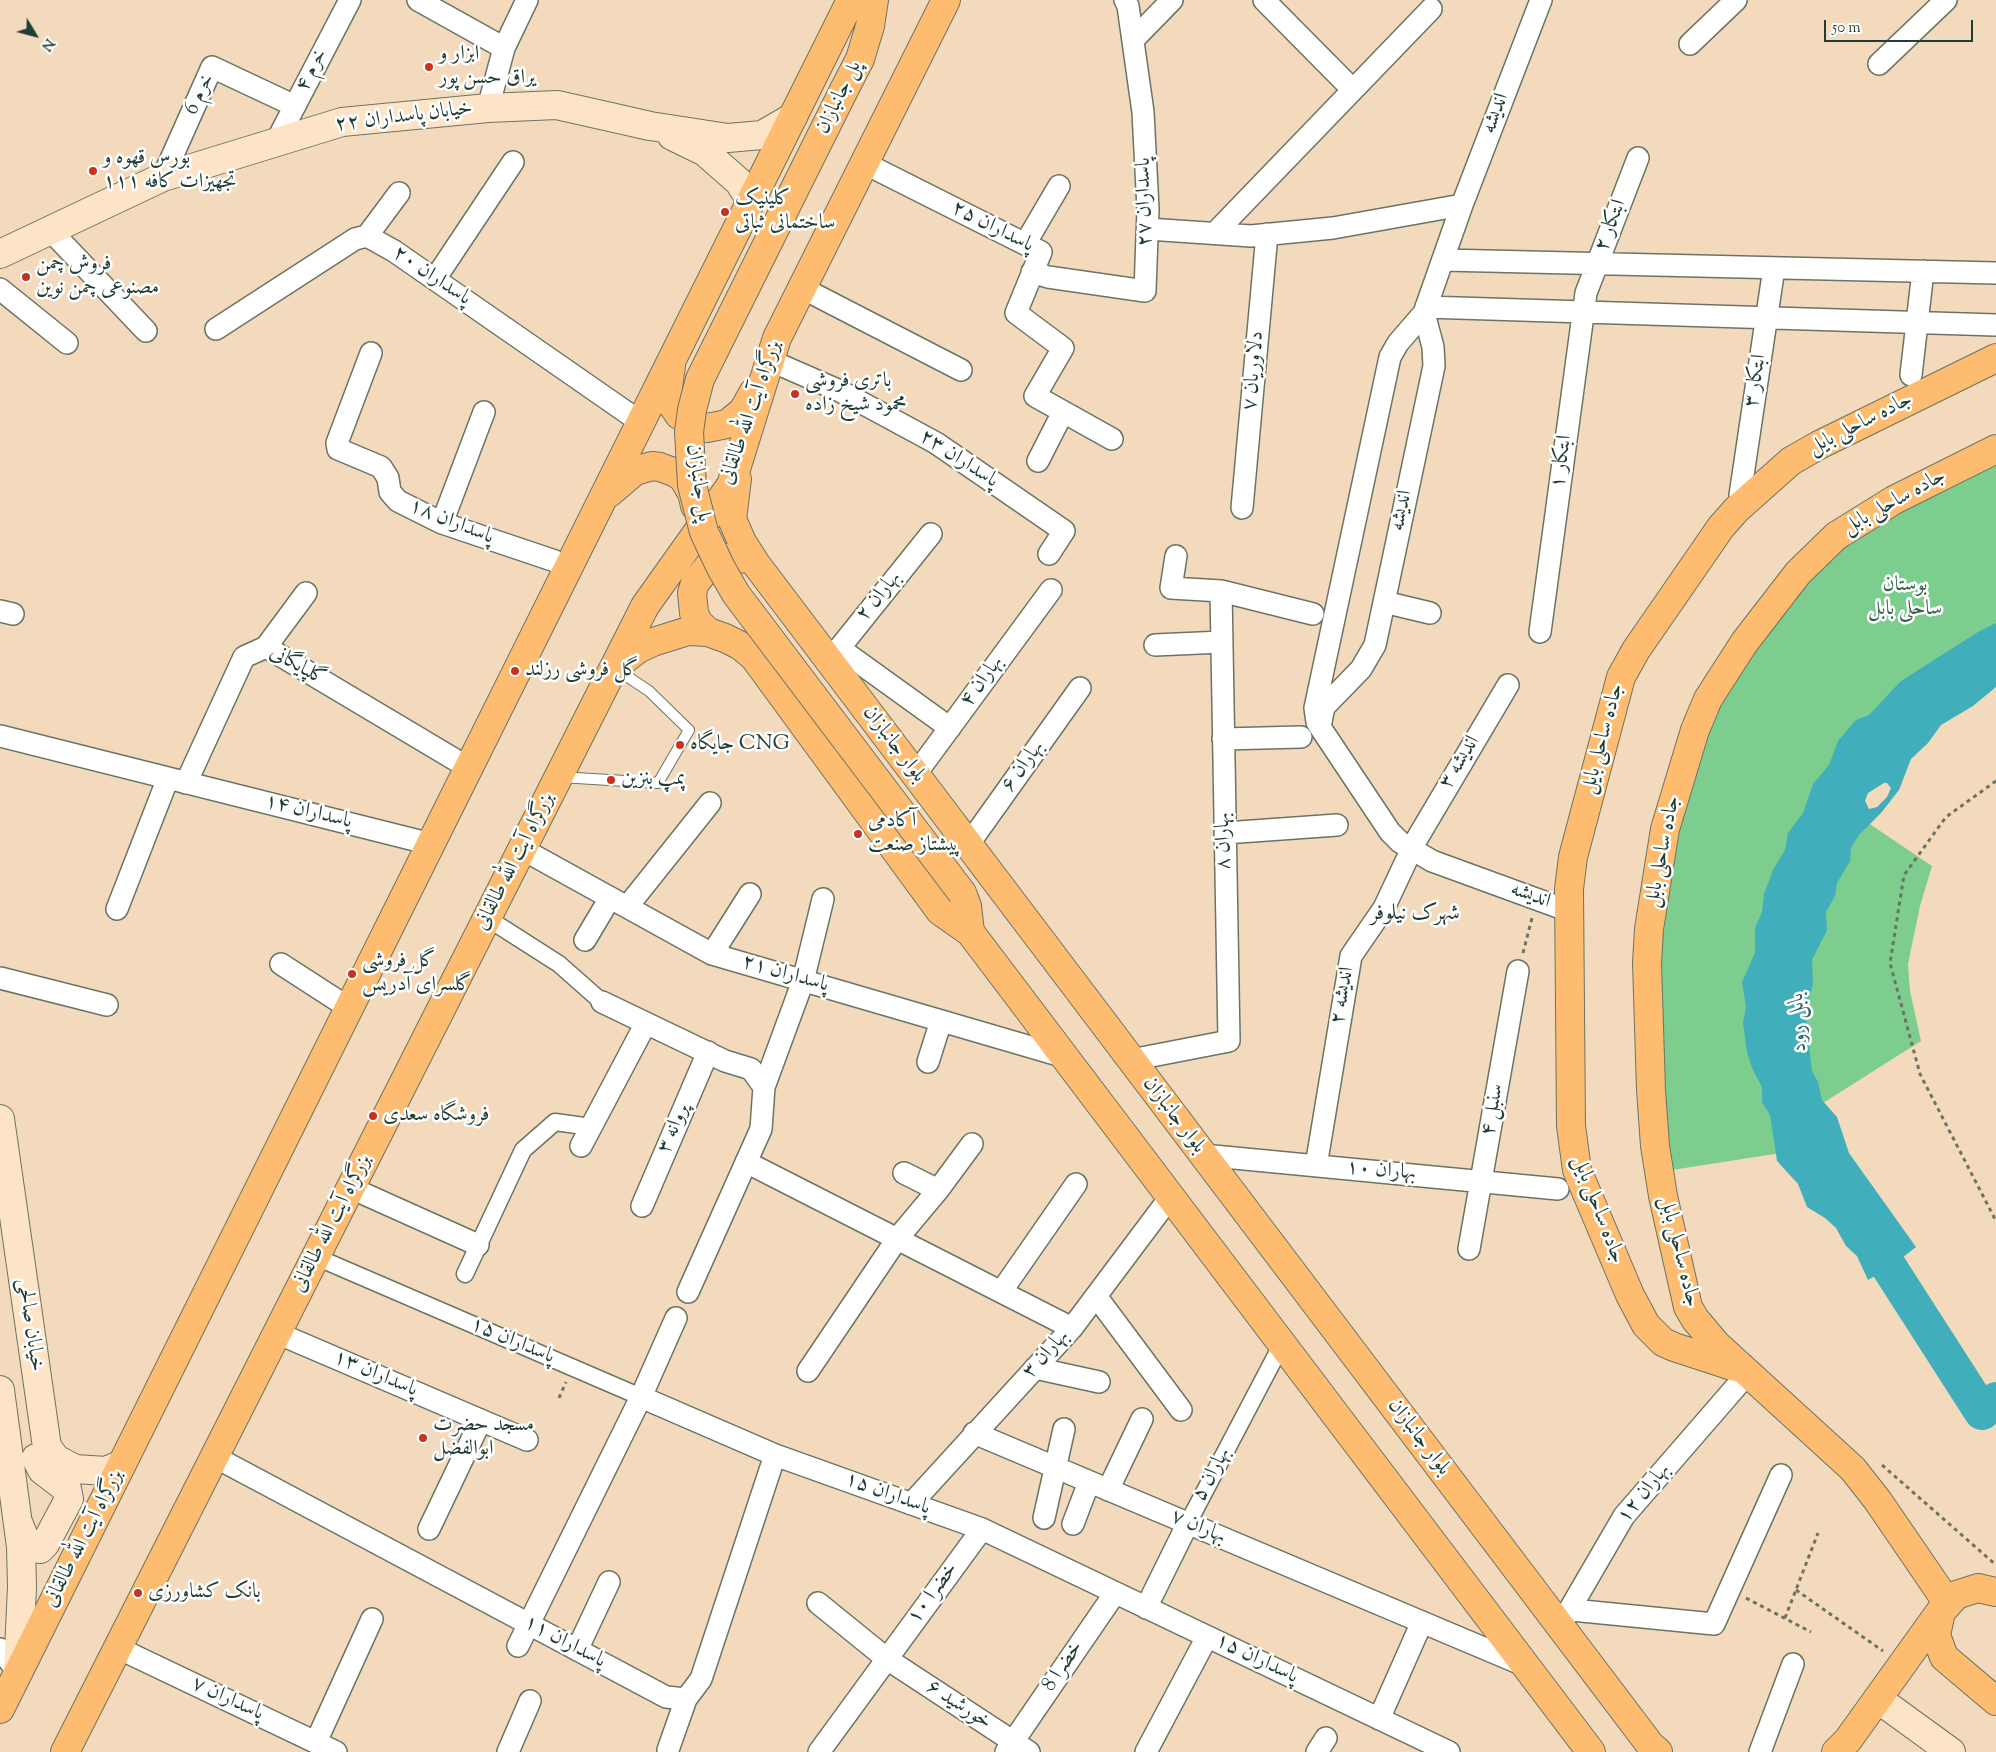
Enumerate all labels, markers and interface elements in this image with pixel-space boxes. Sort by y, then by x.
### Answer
north arrow [10,10,60,60]
scale bar [1826,10,1975,42]
text: 50 m [1832,18,1861,39]
text: N [36,34,58,55]
place label: ابزار و یراق حسن پور [439,42,535,92]
street label: خرم ۴ [292,45,334,97]
street label: پل جانبازان [811,57,869,139]
marker: ابزار و یراق حسن پور [423,61,435,73]
street label: خرم 6 [180,70,222,120]
street label: اندیشه [1478,90,1516,138]
street label: خیابان پاسداران ۲۲ [334,97,474,139]
place label: بورس قهوه و تجهیزات کافه ۱۱۱ [103,146,236,196]
street label: پاسداران ۲۷ [1133,157,1159,247]
marker: بورس قهوه و تجهیزات کافه ۱۱۱ [87,165,99,177]
place label: کلینیک ساختمانی ثباتی [735,187,835,237]
street label: پاسداران ۲۵ [947,197,1037,259]
street label: ابتکار ۲ [1591,197,1633,255]
marker: کلینیک ساختمانی ثباتی [719,206,731,218]
street label: پاسداران ۲۰ [387,242,475,312]
place label: فروش چمن مصنوعی چمن نوین [36,252,159,302]
marker: فروش چمن مصنوعی چمن نوین [20,271,32,283]
street label: دلاوریان ۷ [1239,330,1271,412]
street label: بزرگراه آیت الله طالقانی [715,337,789,489]
street label: ابتکار ۳ [1740,353,1774,409]
place label: باتری فروشی محمود شیخ زاده [805,369,907,419]
marker: باتری فروشی محمود شیخ زاده [789,388,801,400]
street label: جاده ساحلی بایل [1805,388,1917,462]
street label: پاسداران ۲۳ [914,425,1002,495]
street label: ابتکار ۱ [1547,434,1579,490]
street label: پل جانبازان [678,442,716,524]
street label: جاده ساحلی بابل [1839,464,1951,542]
street label: اندیشه [1386,488,1420,534]
street label: پاسداران ۱۸ [405,495,497,551]
street label: بهاران ۲ [852,567,908,627]
park label: بوستان ساحلی بابل [1868,573,1942,623]
street label: گلپایگانی [264,641,330,693]
street label: بهاران ۴ [956,651,1010,713]
place label: گل فروشی رزلند [525,658,639,684]
marker: گل فروشی رزلند [509,665,521,677]
street label: جاده ساحلی بایل [1577,681,1631,797]
street label: بلوار جانبازان [856,701,930,789]
place label: جایگاه CNG [690,732,790,758]
street label: اندیشه ۳ [1435,732,1487,794]
street label: بهاران ۶ [997,736,1051,798]
marker: جایگاه CNG [674,739,686,751]
place label: پمپ بنزین [621,767,685,793]
marker: پمپ بنزین [605,774,617,786]
street label: بزرگراه آیت الله طالقانی [470,789,562,935]
street label: پاسداران ۱۴ [262,790,354,836]
street label: جاده ساحلی بابل [1641,794,1687,910]
place label: آکادمی پیشتاز صنعت [868,809,960,859]
street label: بهاران ۸ [1212,812,1238,870]
marker: آکادمی پیشتاز صنعت [852,828,864,840]
street label: اندیشه [1506,878,1554,916]
district label: شهرک نیلوفر [1370,902,1460,928]
place label: گل فروشی گلسرای آدریس [362,949,472,999]
street label: پاسداران ۲۱ [739,951,831,999]
street label: اندیشه ۲ [1327,965,1361,1027]
marker: گل فروشی گلسرای آدریس [346,968,358,980]
water label: بابل رود [1785,991,1815,1053]
street label: بلوار جانبازان [1136,1072,1210,1160]
street label: سنبل ۴ [1477,1082,1511,1138]
street label: پروانه ۳ [653,1100,697,1158]
place label: فروشگاه سعدی [383,1103,490,1129]
marker: فروشگاه سعدی [367,1110,379,1122]
street label: بزرگراه آیت الله طالقانی [287,1151,379,1297]
street label: جاده ساحلی بایل [1565,1153,1629,1267]
street label: بهاران ۱۰ [1345,1156,1417,1188]
street label: جاده ساحلی بابل [1652,1194,1704,1310]
street label: خیابان صالحی [10,1277,48,1373]
street label: پاسداران ۱۵ [466,1313,558,1371]
street label: بهاران ۳ [1018,1325,1076,1385]
street label: پاسداران ۱۳ [329,1346,421,1404]
street label: بلوار جانبازان [1381,1394,1455,1482]
place label: مسجد حضرت ابوالفضل [433,1413,534,1463]
marker: مسجد حضرت ابوالفضل [417,1432,429,1444]
street label: بهاران ۵ [1188,1444,1238,1506]
street label: بهاران ۱۲ [1613,1459,1677,1529]
street label: بزرگراه آیت الله طالقانی [39,1466,131,1612]
street label: پاسداران ۱۵ [841,1468,933,1522]
street label: بهاران ۷ [1167,1505,1229,1551]
street label: خضرا ۱۰ [903,1558,965,1630]
place label: بانک کشاورزی [148,1580,261,1606]
marker: بانک کشاورزی [132,1587,144,1599]
street label: پاسداران ١١ [519,1611,609,1675]
street label: پاسداران ۱۵ [1210,1629,1302,1691]
street label: خضرا 8 [1038,1637,1090,1697]
street label: پاسداران ۷ [187,1672,267,1728]
street label: خورشید ۶ [920,1676,996,1736]

